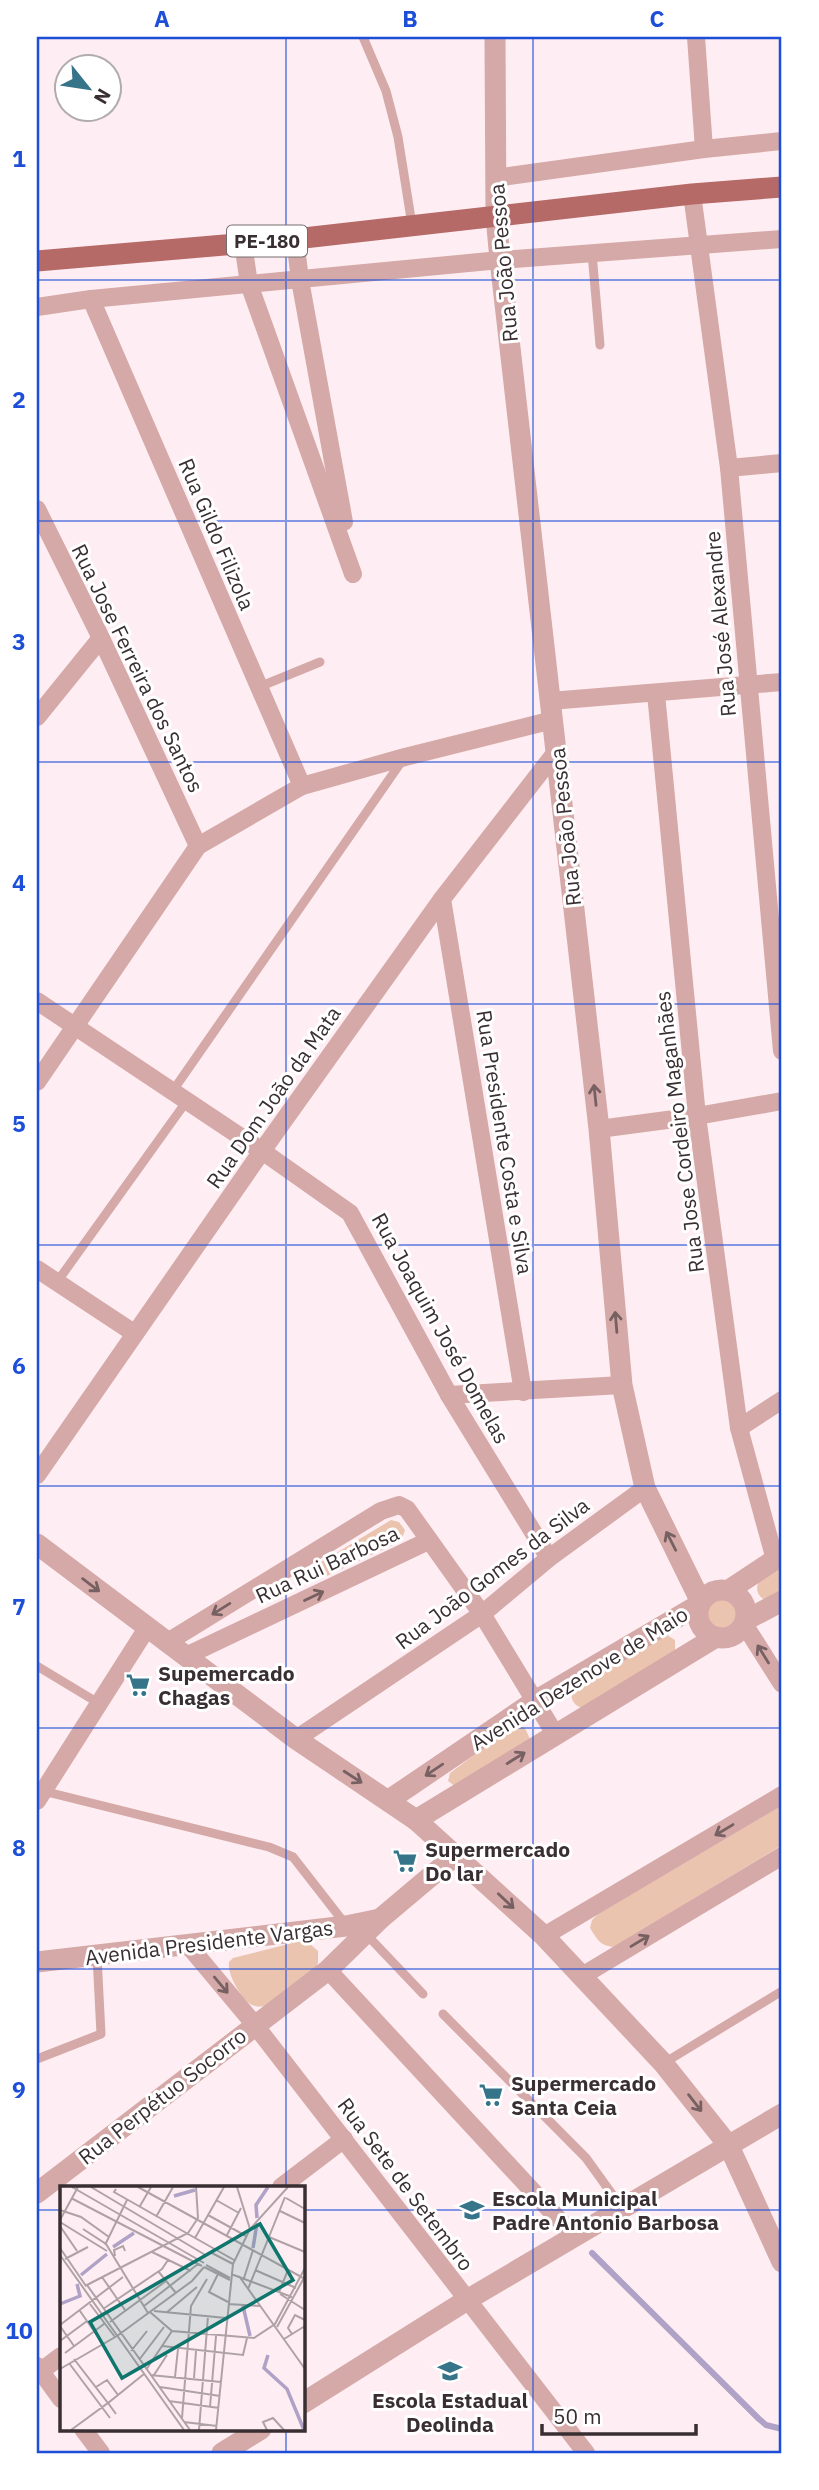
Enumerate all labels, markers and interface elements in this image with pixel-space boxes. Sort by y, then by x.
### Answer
text: A [154,3,170,33]
text: B [402,3,418,33]
text: C [650,3,665,33]
north arrow [52,52,122,122]
text: N [89,85,117,108]
text: 1 [12,143,26,173]
street label: Rua João Pessoa [482,183,524,343]
road number: PE-180 [227,226,307,256]
text: 2 [12,384,26,414]
street label: Rua Gildo Filizola [172,454,262,614]
street label: Rua José Alexandre [698,530,742,718]
street label: Rua Jose Ferreira dos Santos [66,539,210,797]
text: 3 [12,626,26,656]
street label: Rua João Pessoa [543,746,587,908]
text: 4 [12,867,26,897]
street label: Rua Jose Cordeiro Maganhães [648,989,710,1275]
street label: Rua Dom João da Mata [200,1000,346,1194]
street label: Rua Presidente Costa e Silva [470,1008,540,1276]
one-way arrow [589,1085,602,1107]
text: 5 [12,1108,26,1138]
street label: Rua Joaquim José Domelas [366,1208,516,1448]
one-way arrow [609,1311,622,1334]
text: 6 [12,1350,26,1380]
street label: Rua João Gomes da Silva [389,1491,595,1655]
street label: Rua Rui Barbosa [251,1519,403,1609]
one-way arrow [663,1531,677,1552]
one-way arrow [81,1578,100,1593]
one-way arrow [303,1588,324,1602]
text: 7 [12,1591,26,1621]
street label: Avenida Dezenove de Maio [465,1600,693,1756]
one-way arrow [212,1603,232,1617]
one-way arrow [756,1645,770,1665]
place label: Supemercado Chagas [158,1659,295,1711]
supermarket icon: Supemercado Chagas [124,1671,152,1699]
one-way arrow [506,1750,525,1765]
one-way arrow [425,1762,444,1777]
one-way arrow [342,1770,362,1784]
one-way arrow [714,1823,734,1837]
text: 8 [12,1832,26,1862]
place label: Supermercado Do lar [425,1835,570,1887]
supermarket icon: Supermercado Do lar [391,1847,419,1875]
one-way arrow [497,1893,515,1909]
street label: Avenida Presidente Vargas [83,1913,335,1971]
one-way arrow [630,1934,650,1948]
one-way arrow [214,1975,229,1993]
street label: Rua Perpétuo Socorro [72,2022,252,2170]
place label: Supermercado Santa Ceia [511,2069,656,2121]
text: 9 [12,2074,26,2104]
supermarket icon: Supermercado Santa Ceia [477,2081,505,2109]
street label: Rua Sete de Setembro [332,2092,480,2276]
one-way arrow [687,2093,702,2111]
place label: Escola Municipal Padre Antonio Barbosa [492,2184,719,2236]
inset map [60,2186,304,2430]
school or university icon: Escola Municipal Padre Antonio Barbosa [458,2196,486,2224]
text: 10 [5,2315,33,2345]
school or university icon: Escola Estadual Deolinda [436,2357,464,2385]
place label: Escola Estadual Deolinda [372,2386,528,2438]
scale bar [542,2392,696,2436]
text: 50 m [553,2402,602,2430]

